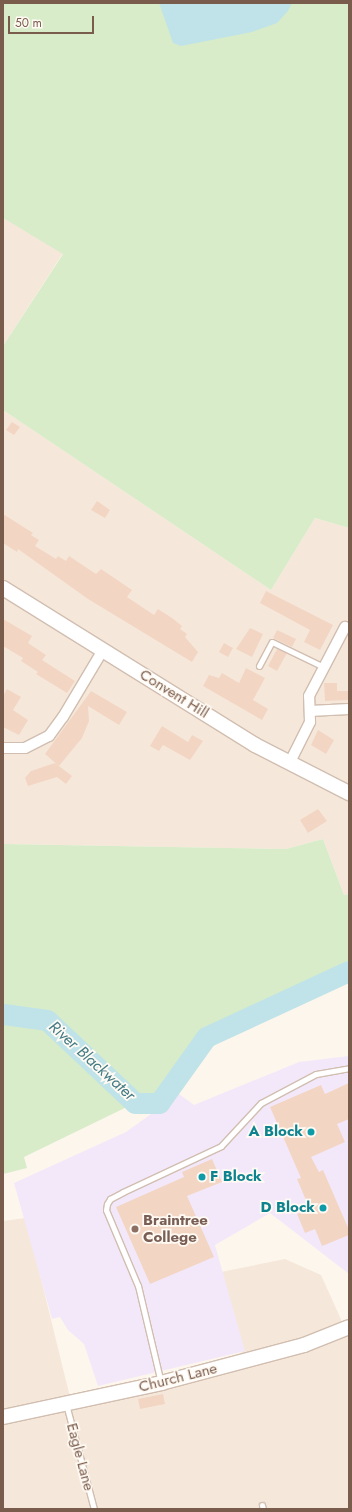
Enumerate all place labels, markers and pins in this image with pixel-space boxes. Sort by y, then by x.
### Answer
place label: A Block [249,1123,303,1141]
marker: A Block [306,1127,316,1137]
place label: F Block [210,1168,262,1186]
marker: F Block [197,1172,207,1182]
place label: D Block [261,1199,315,1217]
marker: D Block [318,1203,328,1213]
place label: Braintree College [143,1211,208,1246]
marker: Braintree College [130,1224,140,1234]

